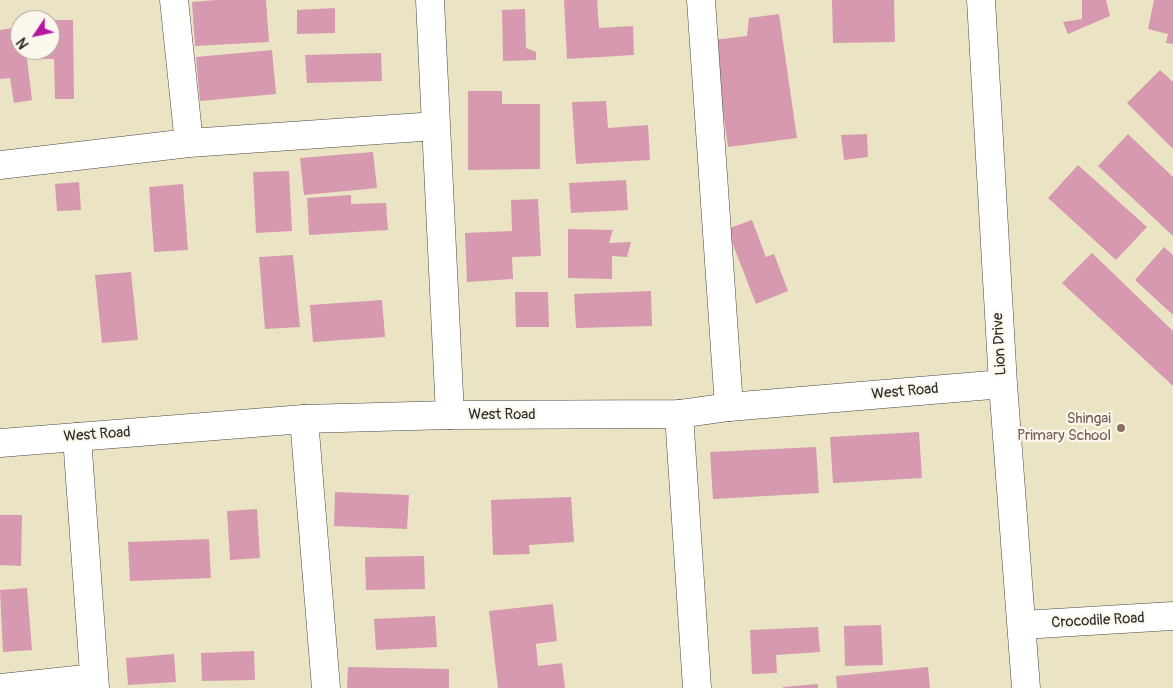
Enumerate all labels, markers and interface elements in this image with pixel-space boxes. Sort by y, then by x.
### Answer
north arrow [10,10,60,60]
text: N [13,34,33,52]
street label: Lion Drive [989,312,1011,376]
street label: West Road [871,380,939,404]
street label: West Road [468,406,536,424]
place label: Shingai Primary School [1017,410,1111,445]
marker: Shingai Primary School [1115,422,1127,434]
street label: West Road [63,424,131,446]
street label: Crocodile Road [1051,610,1145,632]

